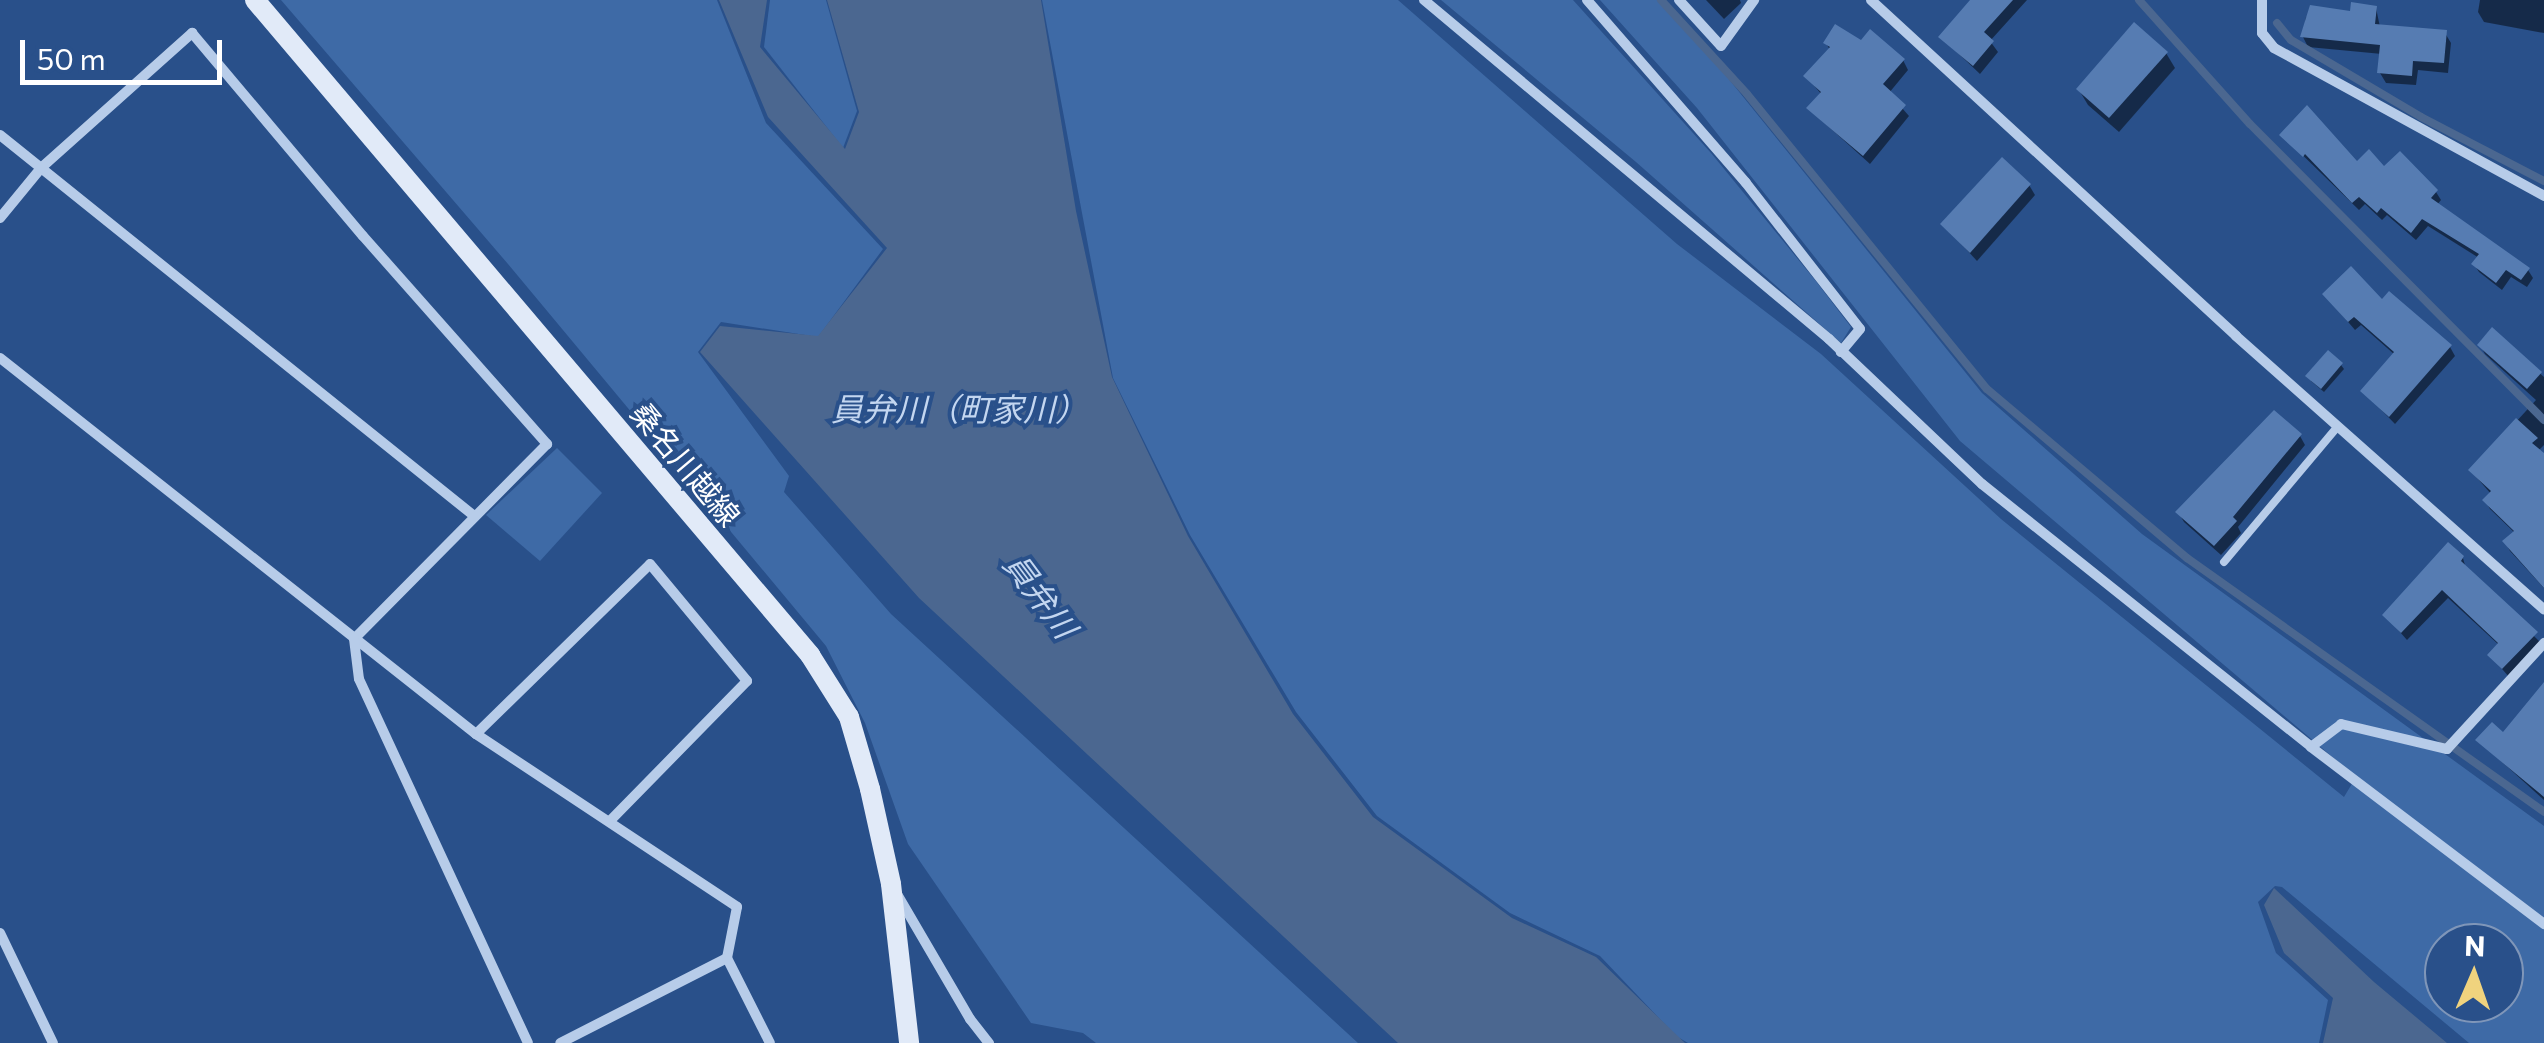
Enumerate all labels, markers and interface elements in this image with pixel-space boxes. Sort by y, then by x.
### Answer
scale bar [25,20,228,82]
text: 50 m [37,39,106,76]
water label: 員弁川（町家川） [831,389,1087,427]
street label: 桑名川越線 [624,395,748,533]
water label: 員弁川 [997,545,1085,645]
north arrow [2424,923,2524,1023]
text: N [2464,928,2486,962]

